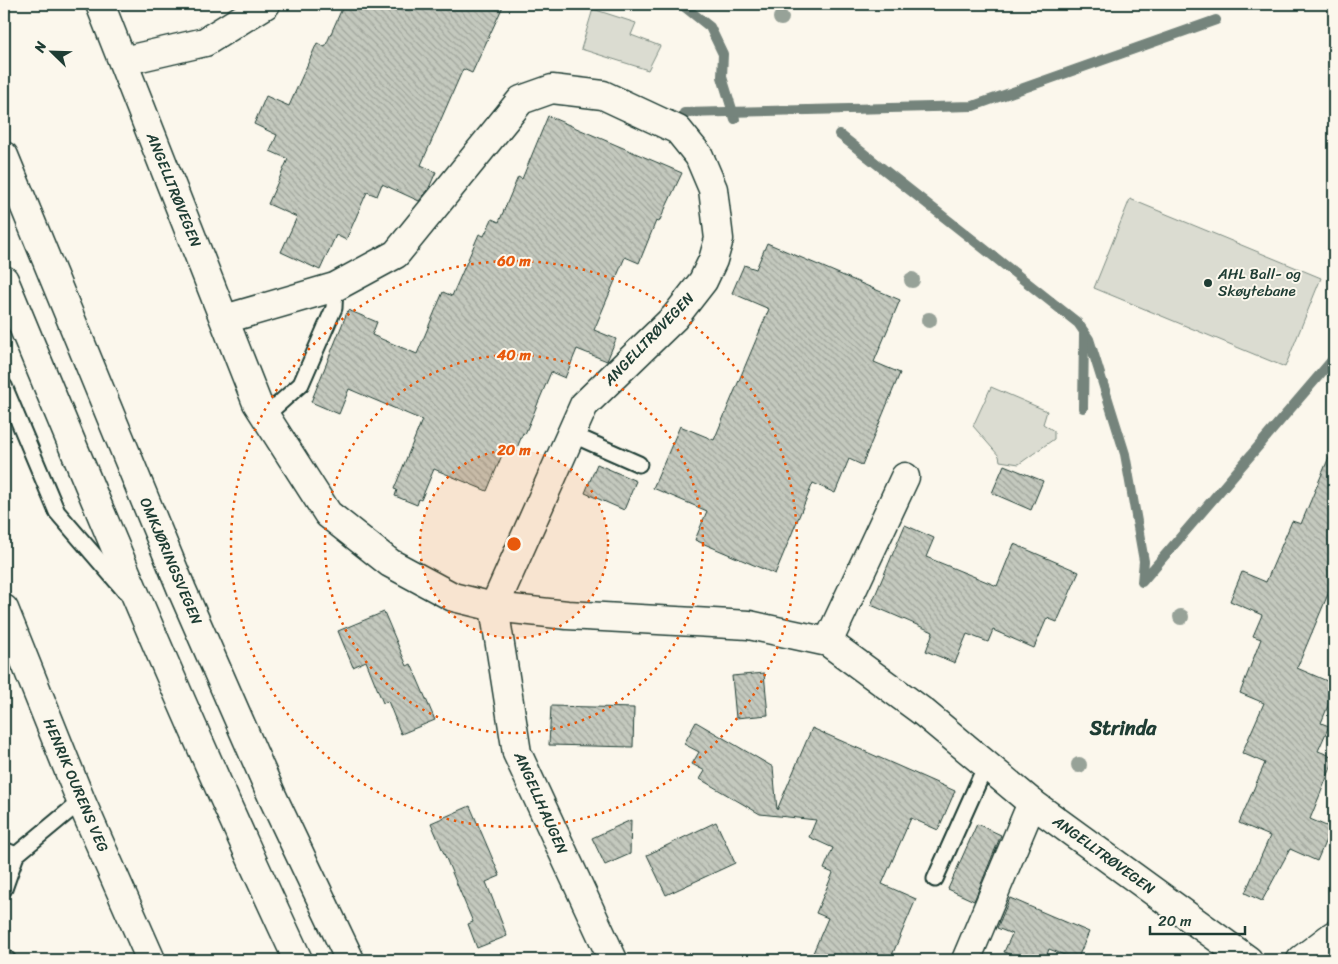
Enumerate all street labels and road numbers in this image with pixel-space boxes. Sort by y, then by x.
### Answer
street label: ANGELLTRØVEGEN [139,128,209,252]
street label: ANGELLTRØVEGEN [597,286,701,393]
street label: OMKJØRINGSVEGEN [132,493,210,629]
street label: HENRIK OURENS VEG [36,714,116,856]
street label: ANGELLHAUGEN [506,746,576,859]
street label: ANGELLTRØVEGEN [1046,808,1161,902]

